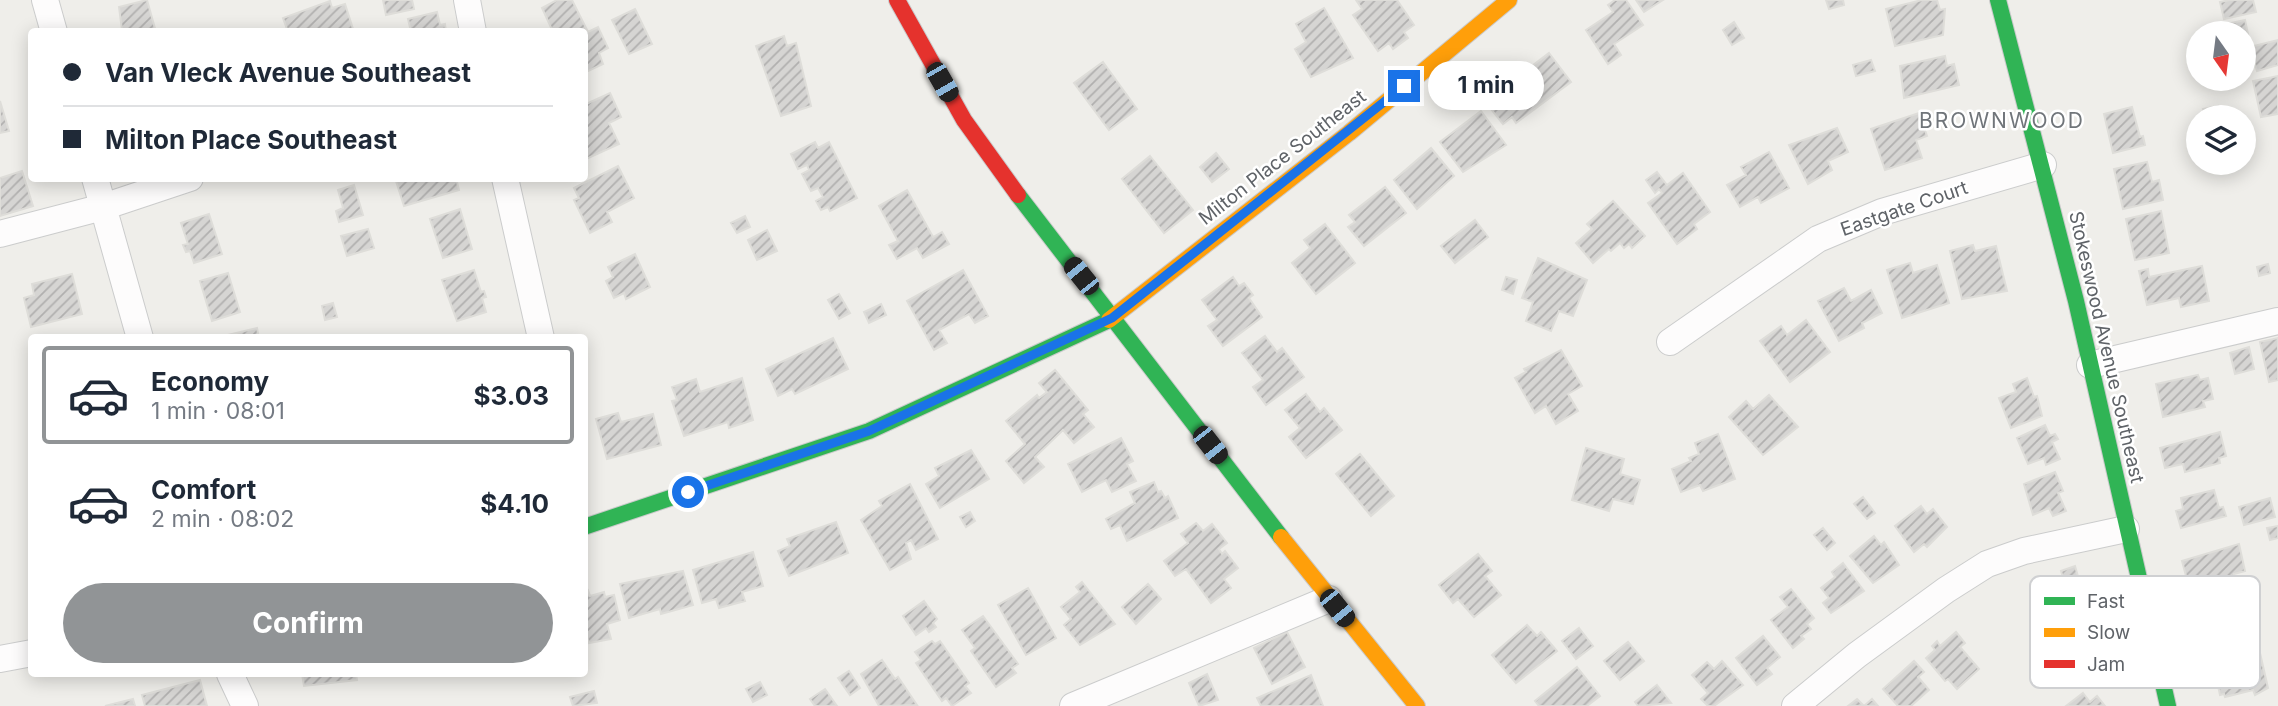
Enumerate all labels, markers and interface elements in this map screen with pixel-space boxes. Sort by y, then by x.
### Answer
north arrow [2186,21,2256,91]
map controls [2186,21,2256,175]
text: Van Vleck Avenue Southeast [105,57,471,88]
car [923,59,962,105]
callout: 1 min [1428,62,1544,110]
route end [1388,70,1420,102]
text: 1 min [1458,71,1514,99]
street label: Milton Place Southeast [1194,85,1370,230]
button: layers [2186,105,2256,175]
district label: BROWNWOOD [1919,108,2085,133]
text: Milton Place Southeast [105,124,397,155]
street label: Eastgate Court [1837,176,1971,241]
street label: Stokeswood Avenue Southeast [2064,209,2149,485]
car [1060,253,1103,299]
icon: car [67,364,130,427]
text: Economy [151,366,269,397]
text: $3.03 [474,380,549,411]
text: 1 min · 08:01 [151,397,285,425]
car [1189,422,1232,468]
icon: car [67,472,130,535]
text: Comfort [151,474,256,505]
route start [672,476,704,508]
text: $4.10 [480,488,549,519]
text: 2 min · 08:02 [151,505,294,533]
legend [2030,576,2260,688]
button: Confirm [63,583,553,663]
car [1316,585,1359,631]
text: Fast [2087,590,2125,613]
text: Slow [2087,621,2130,644]
text: Jam [2087,653,2125,676]

